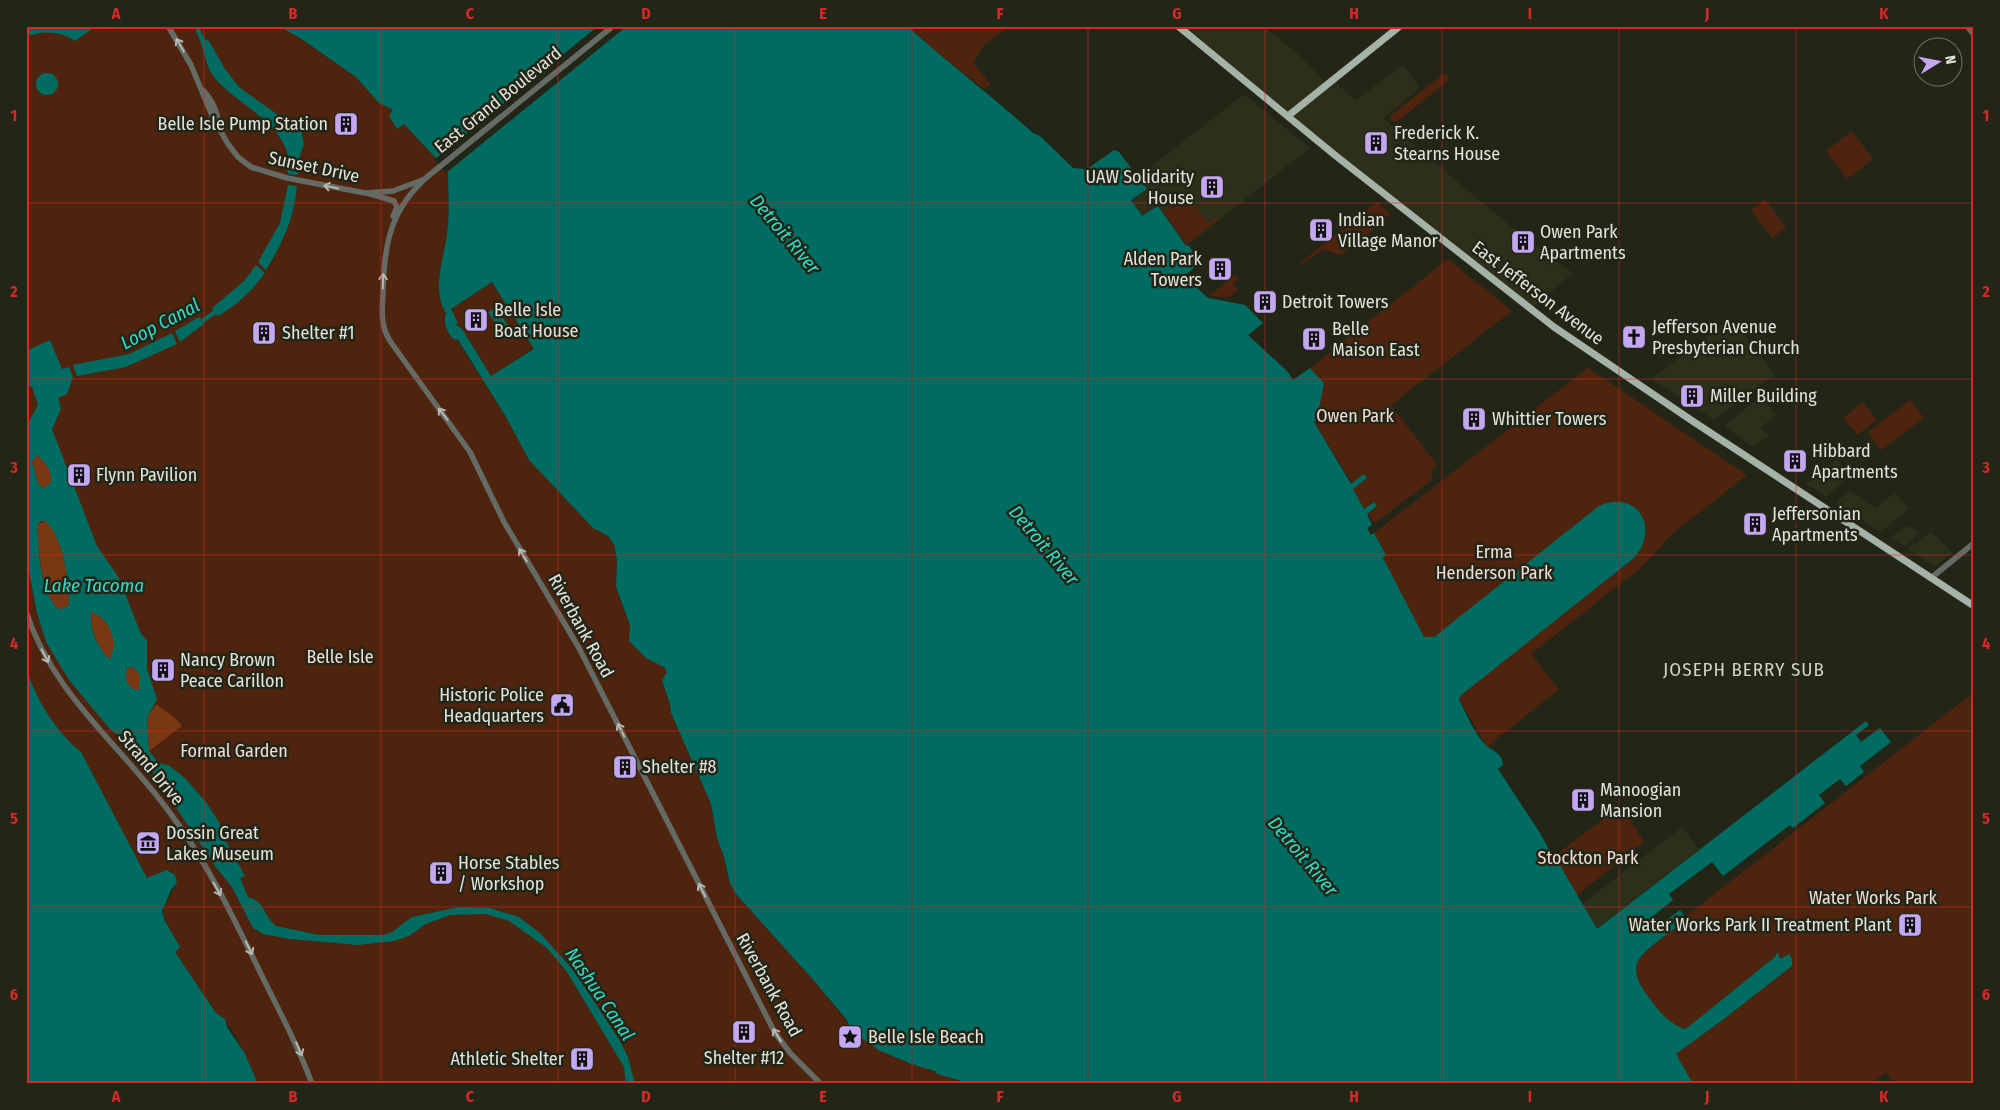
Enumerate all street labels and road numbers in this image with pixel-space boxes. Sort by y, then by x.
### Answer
street label: East Grand Boulevard [430,42,566,158]
street label: Sunset Drive [266,147,362,187]
street label: East Jefferson Avenue [1468,236,1608,350]
street label: Riverbank Road [543,570,619,682]
street label: Strand Drive [113,726,189,810]
street label: Riverbank Road [731,929,807,1041]

